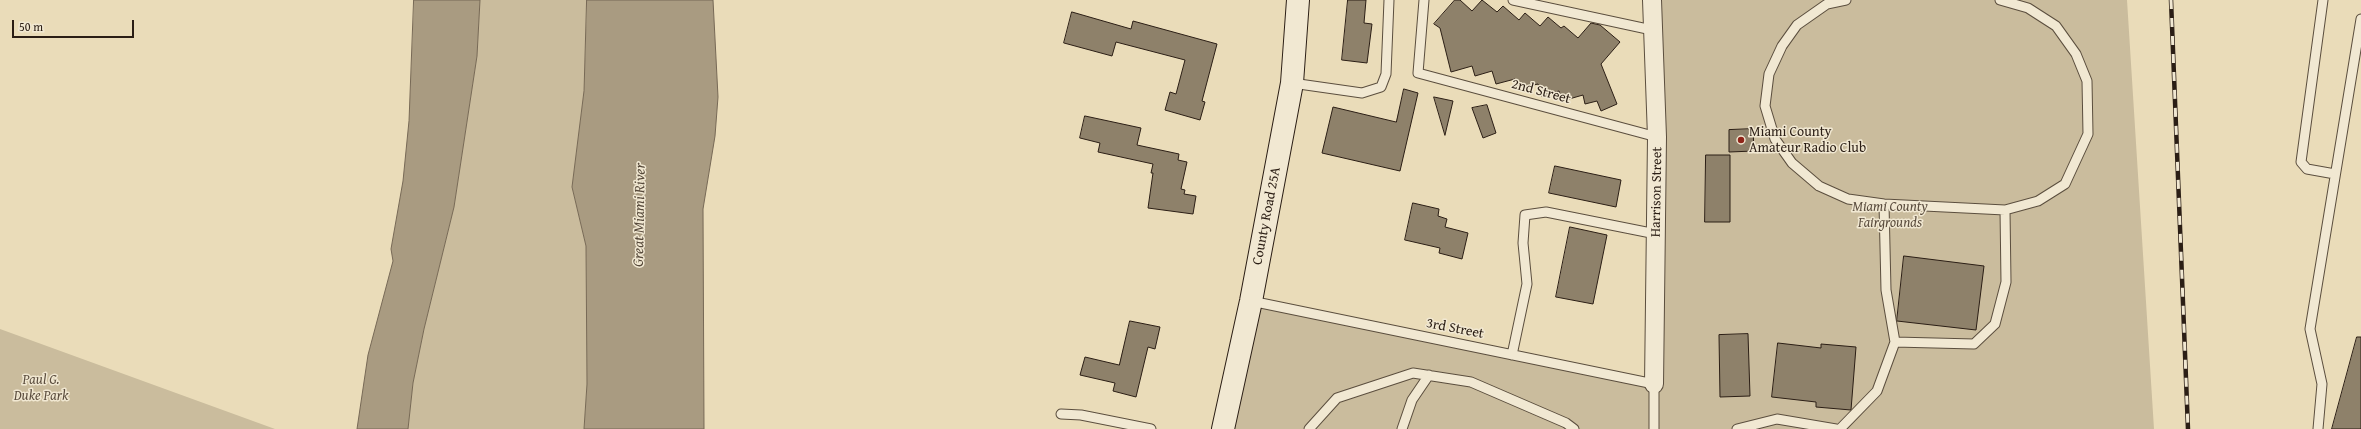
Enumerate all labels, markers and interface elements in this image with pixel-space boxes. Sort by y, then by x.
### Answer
scale bar [14,12,136,38]
text: 50 m [19,18,43,35]
street label: 2nd Street [1510,76,1572,108]
place label: Miami County Amateur Radio Club [1749,124,1866,156]
marker: Miami County Amateur Radio Club [1736,135,1746,145]
street label: Harrison Street [1648,147,1666,237]
water label: Great Miami River [630,163,650,267]
street label: County Road 25A [1249,166,1285,266]
park label: Miami County Fairgrounds [1852,199,1928,232]
street label: 3rd Street [1425,315,1485,343]
park label: Paul G. Duke Park [14,372,68,404]

